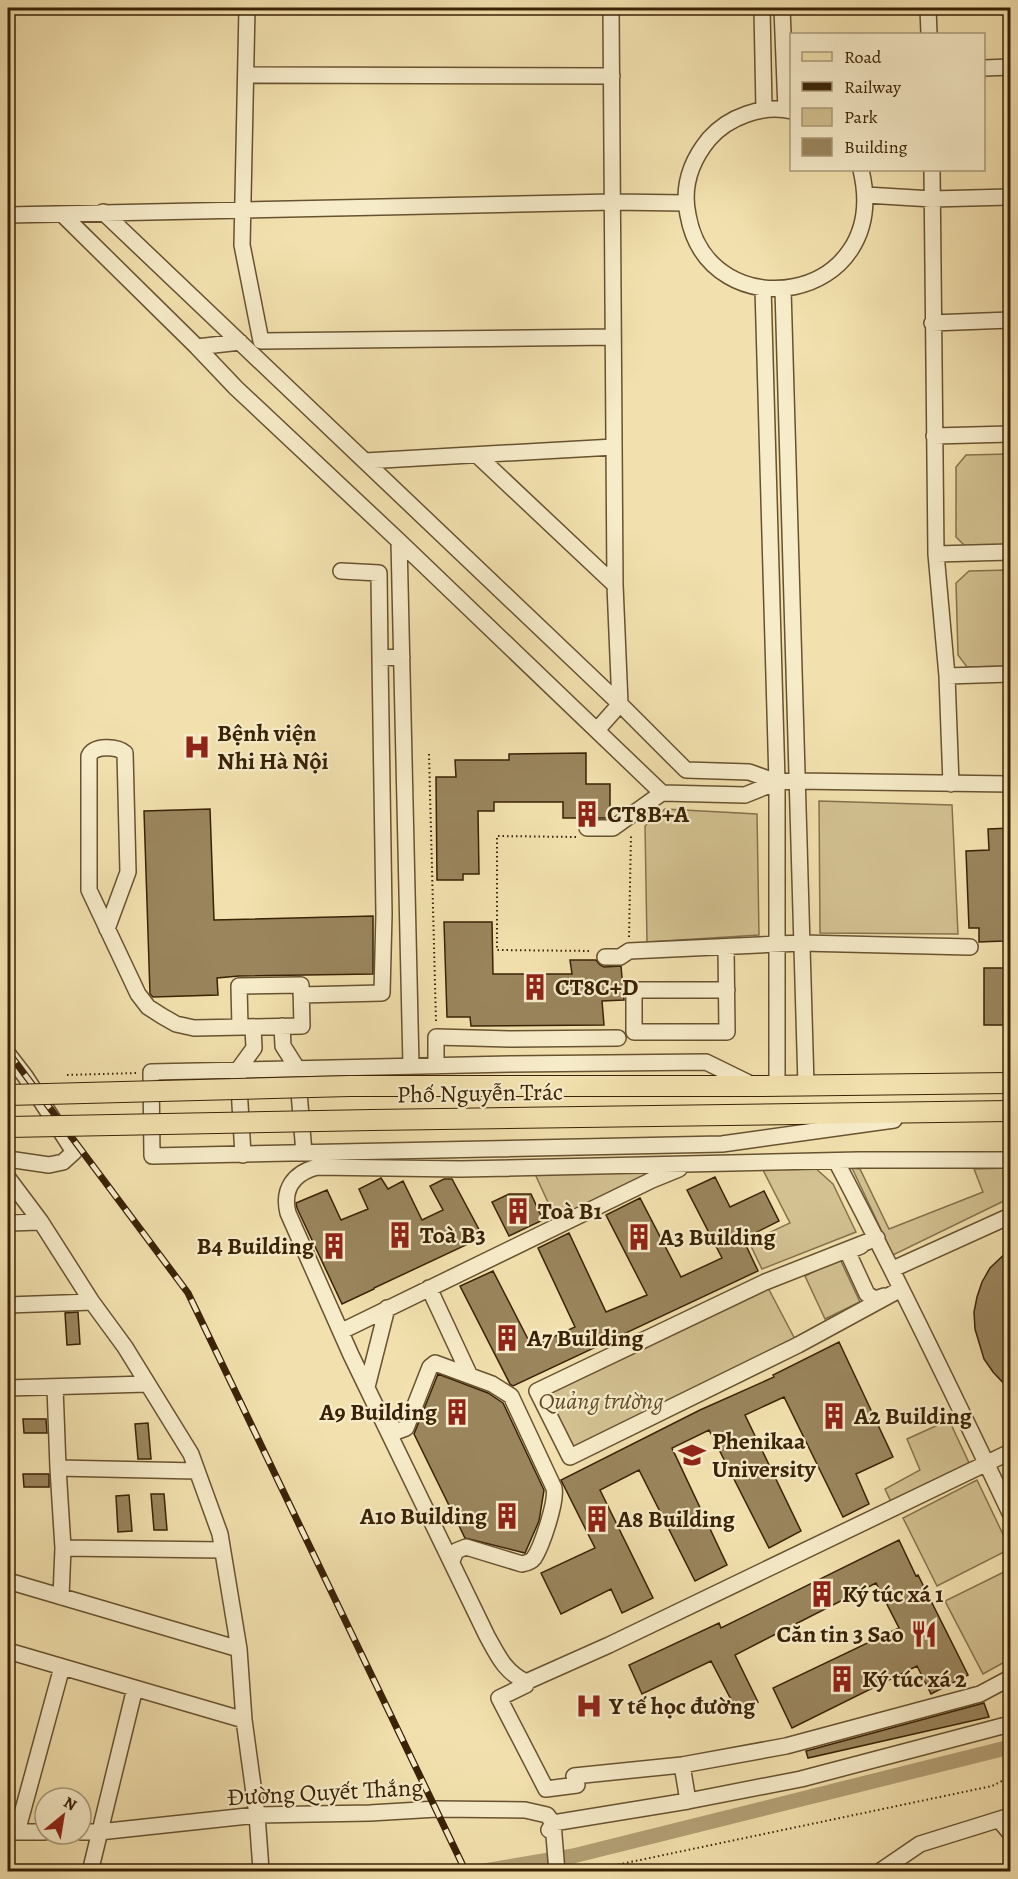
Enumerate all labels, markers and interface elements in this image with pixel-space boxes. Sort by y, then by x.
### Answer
legend [790,33,985,171]
text: Road [844,45,882,69]
text: Railway [844,75,902,99]
text: Park [844,105,878,129]
text: Building [844,135,908,159]
place label: Bệnh viện Nhi Hà Nội [217,717,328,777]
hospital icon: Bệnh viện Nhi Hà Nội [182,732,212,762]
place label: CT8B+A [607,798,690,830]
building icon: CT8B+A [572,799,602,829]
place label: CT8C+D [555,971,639,1003]
building icon: CT8C+D [520,972,550,1002]
street label: Phố Nguyễn Trác [397,1076,563,1110]
place label: Toà B1 [538,1195,603,1227]
building icon: Toà B1 [503,1196,533,1226]
place label: Toà B3 [420,1219,486,1251]
building icon: Toà B3 [385,1220,415,1250]
place label: A3 Building [658,1221,776,1253]
building icon: A3 Building [624,1222,654,1252]
place label: B4 Building [196,1230,315,1262]
building icon: B4 Building [319,1231,349,1261]
place label: A7 Building [526,1322,644,1354]
building icon: A7 Building [492,1323,522,1353]
park label: Quảng trường [538,1385,664,1417]
place label: A9 Building [319,1396,438,1428]
building icon: A9 Building [442,1397,472,1427]
place label: A2 Building [853,1400,973,1432]
building icon: A2 Building [819,1401,849,1431]
place label: Phenikaa University [712,1425,816,1485]
school or university icon: Phenikaa University [677,1440,707,1470]
place label: A10 Building [359,1500,488,1532]
building icon: A10 Building [492,1501,522,1531]
place label: A8 Building [616,1503,736,1535]
building icon: A8 Building [582,1504,612,1534]
place label: Ký túc xá 1 [842,1578,944,1610]
building icon: Ký túc xá 1 [807,1579,837,1609]
place label: Căn tin 3 Sao [776,1618,904,1650]
restaurant icon: Căn tin 3 Sao [909,1619,939,1649]
place label: Ký túc xá 2 [862,1663,967,1695]
building icon: Ký túc xá 2 [827,1664,857,1694]
place label: Y tế học đường [608,1690,756,1722]
hospital icon: Y tế học đường [574,1691,604,1721]
street label: Đường Quyết Thắng [226,1771,424,1813]
north arrow [33,1786,93,1846]
text: N [59,1791,81,1816]

